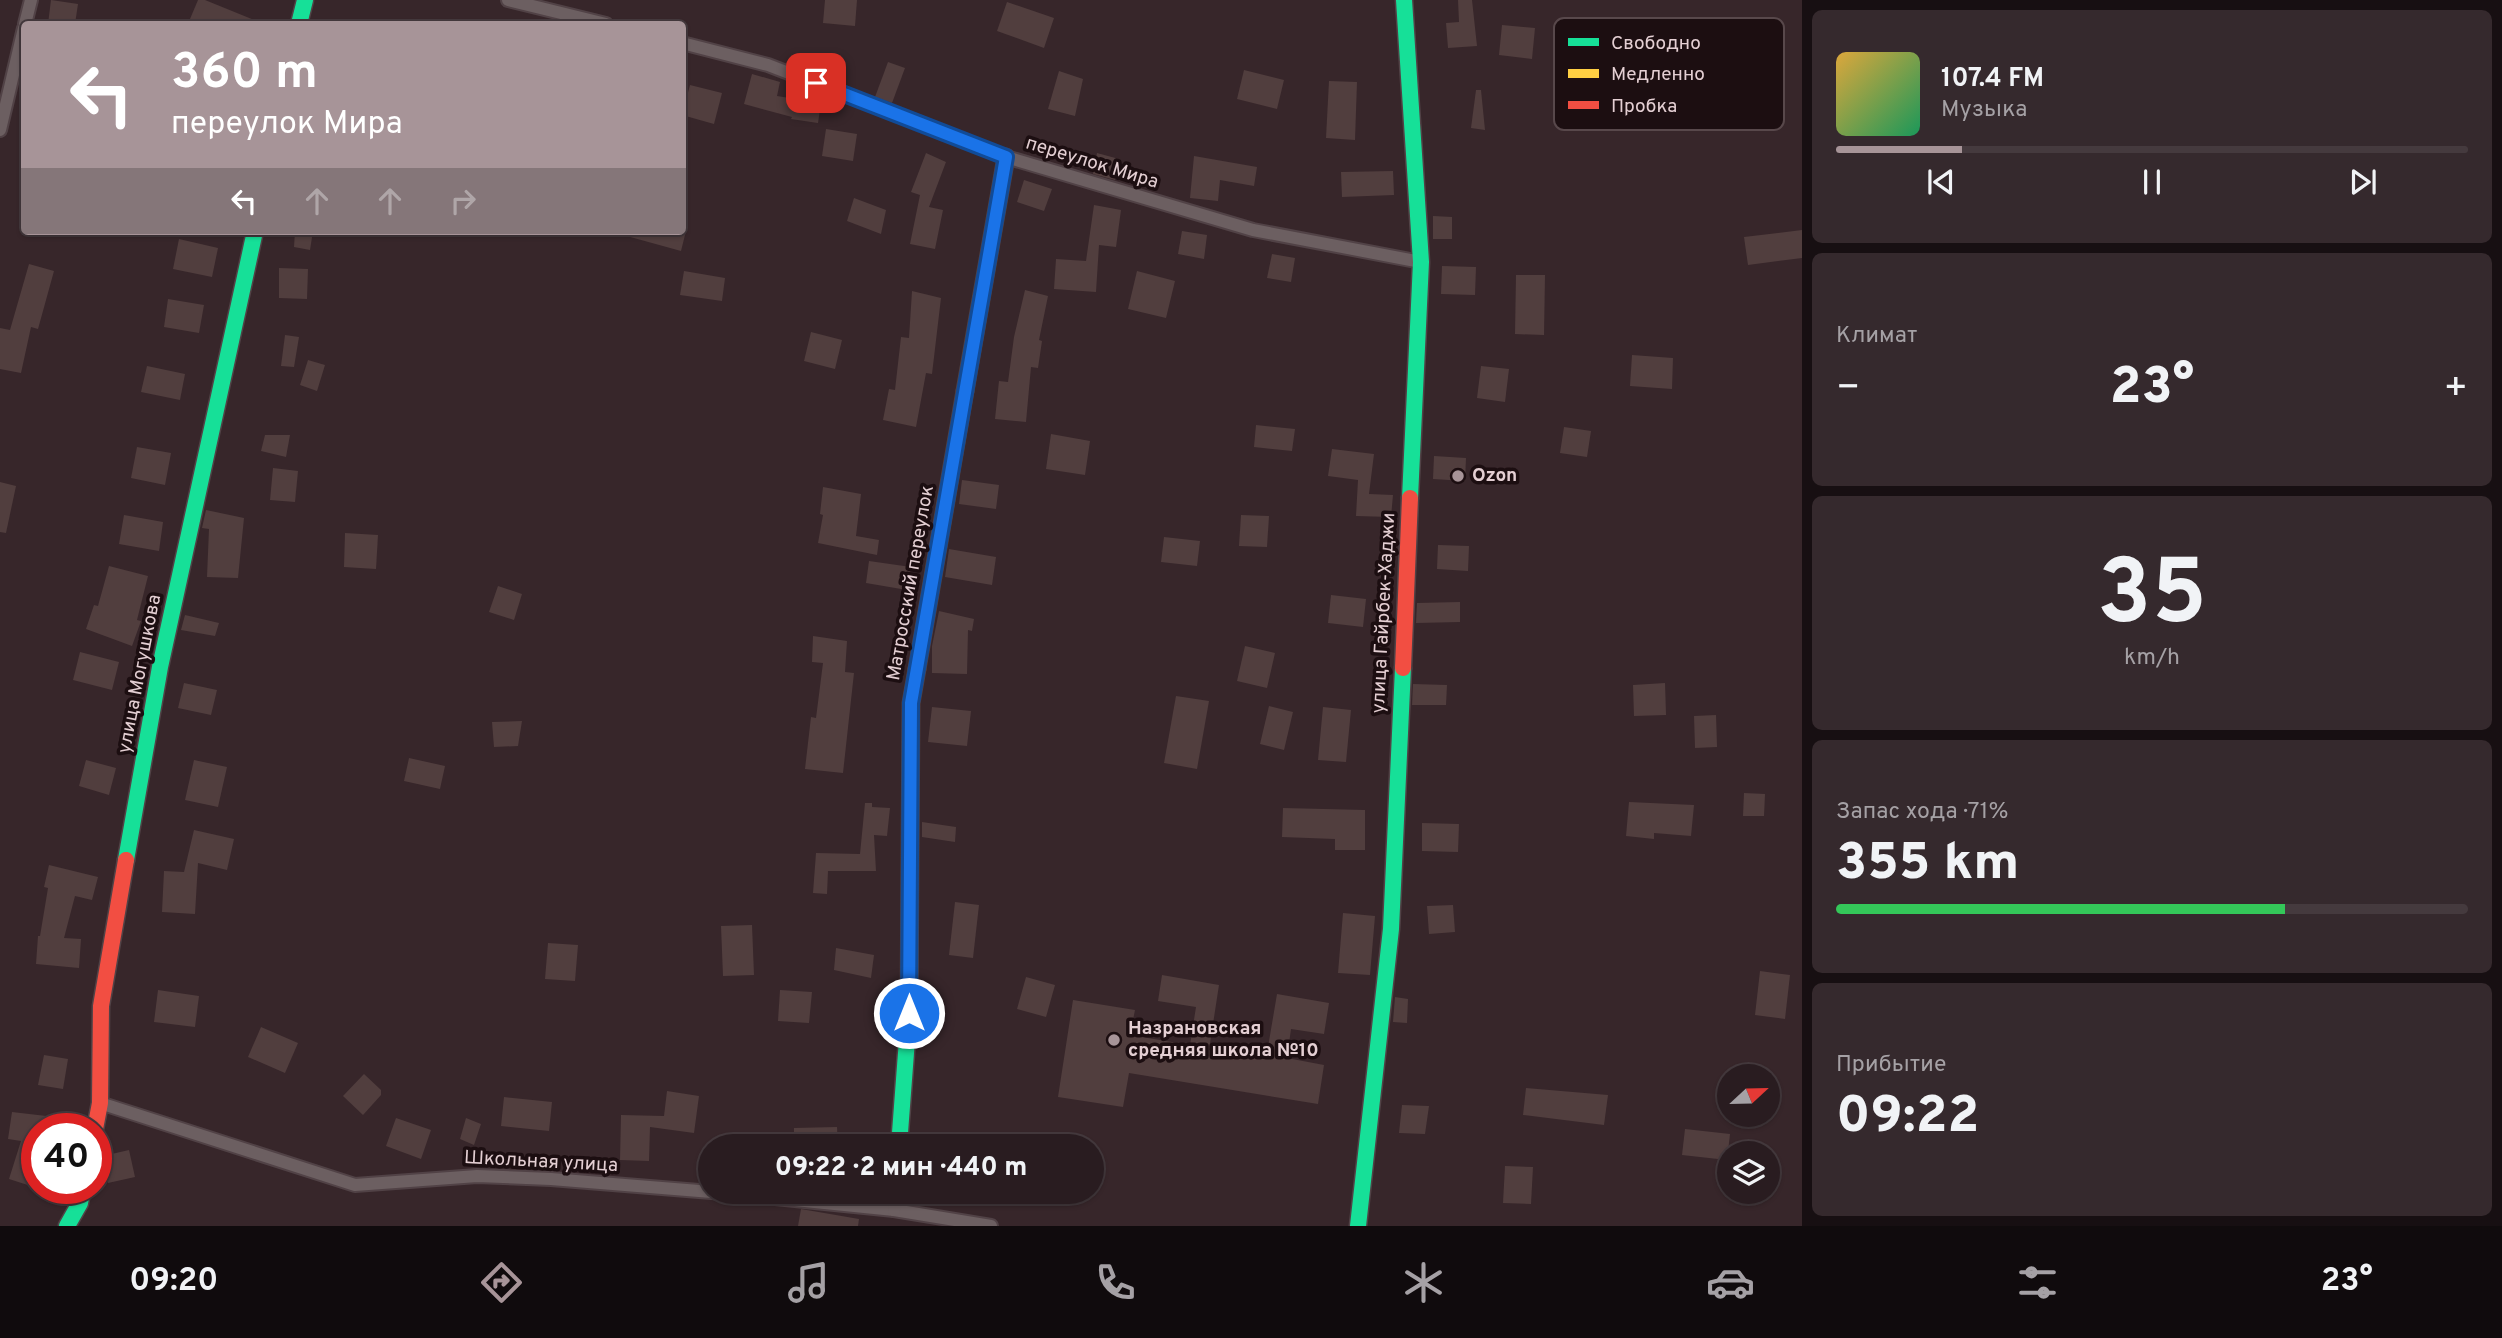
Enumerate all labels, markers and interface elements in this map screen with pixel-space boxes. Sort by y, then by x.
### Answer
legend [1554,18,1784,130]
text: Свободно [1611,32,1701,56]
text: 360 m [171,44,318,106]
icon: left [56,49,147,140]
pin [786,53,846,113]
text: Медленно [1611,63,1705,87]
text: 107.4 FM [1941,63,2044,96]
icon: arrive [797,64,835,102]
text: Пробка [1611,95,1677,119]
text: Музыка [1941,96,2027,125]
text: переулок Мира [171,105,403,145]
street label: переулок Мира [1023,131,1161,195]
icon: previous [1922,163,1960,201]
icon: pause [2133,163,2171,201]
icon: next [2344,163,2382,201]
icon: left [225,182,263,220]
icon: ahead [298,182,336,220]
icon: ahead [371,182,409,220]
icon: right [444,182,482,220]
text: Климат [1836,322,1917,351]
text: 23° [2110,356,2194,422]
text: − [1836,365,1861,414]
text: + [2443,365,2468,414]
place label: Ozon [1472,464,1517,488]
marker: Ozon [1450,468,1466,484]
street label: Матросский переулок [882,483,940,682]
street label: улица Гайрбек-Хаджи [1367,512,1401,714]
text: 35 [2097,541,2207,656]
street label: улица Могушкова [113,593,167,755]
text: km/h [2124,644,2180,673]
text: Запас хода · 71% [1836,798,2008,827]
text: 355 km [1836,832,2019,898]
position arrow [872,976,946,1050]
place label: Назрановская средняя школа №10 [1128,1017,1319,1063]
marker: Назрановская средняя школа №10 [1106,1032,1122,1048]
text: Прибытие [1836,1051,1946,1080]
north arrow [1717,1064,1780,1127]
map controls [1717,1064,1780,1204]
text: 09:22 [1836,1085,1979,1151]
speed limit sign: 40 [21,1113,112,1204]
button: layers [1717,1141,1780,1204]
street label: Школьная улица [463,1146,619,1178]
text: 09:22 · 2 мин · 440 m [775,1152,1027,1185]
icon: directions [477,1258,526,1307]
icon: music [784,1258,833,1307]
icon: phone [1091,1258,1140,1307]
icon: climate [1399,1258,1448,1307]
icon: car [1706,1258,1755,1307]
icon: filters [2013,1258,2062,1307]
text: 09:20 [129,1262,218,1302]
text: 23° [2321,1262,2373,1302]

